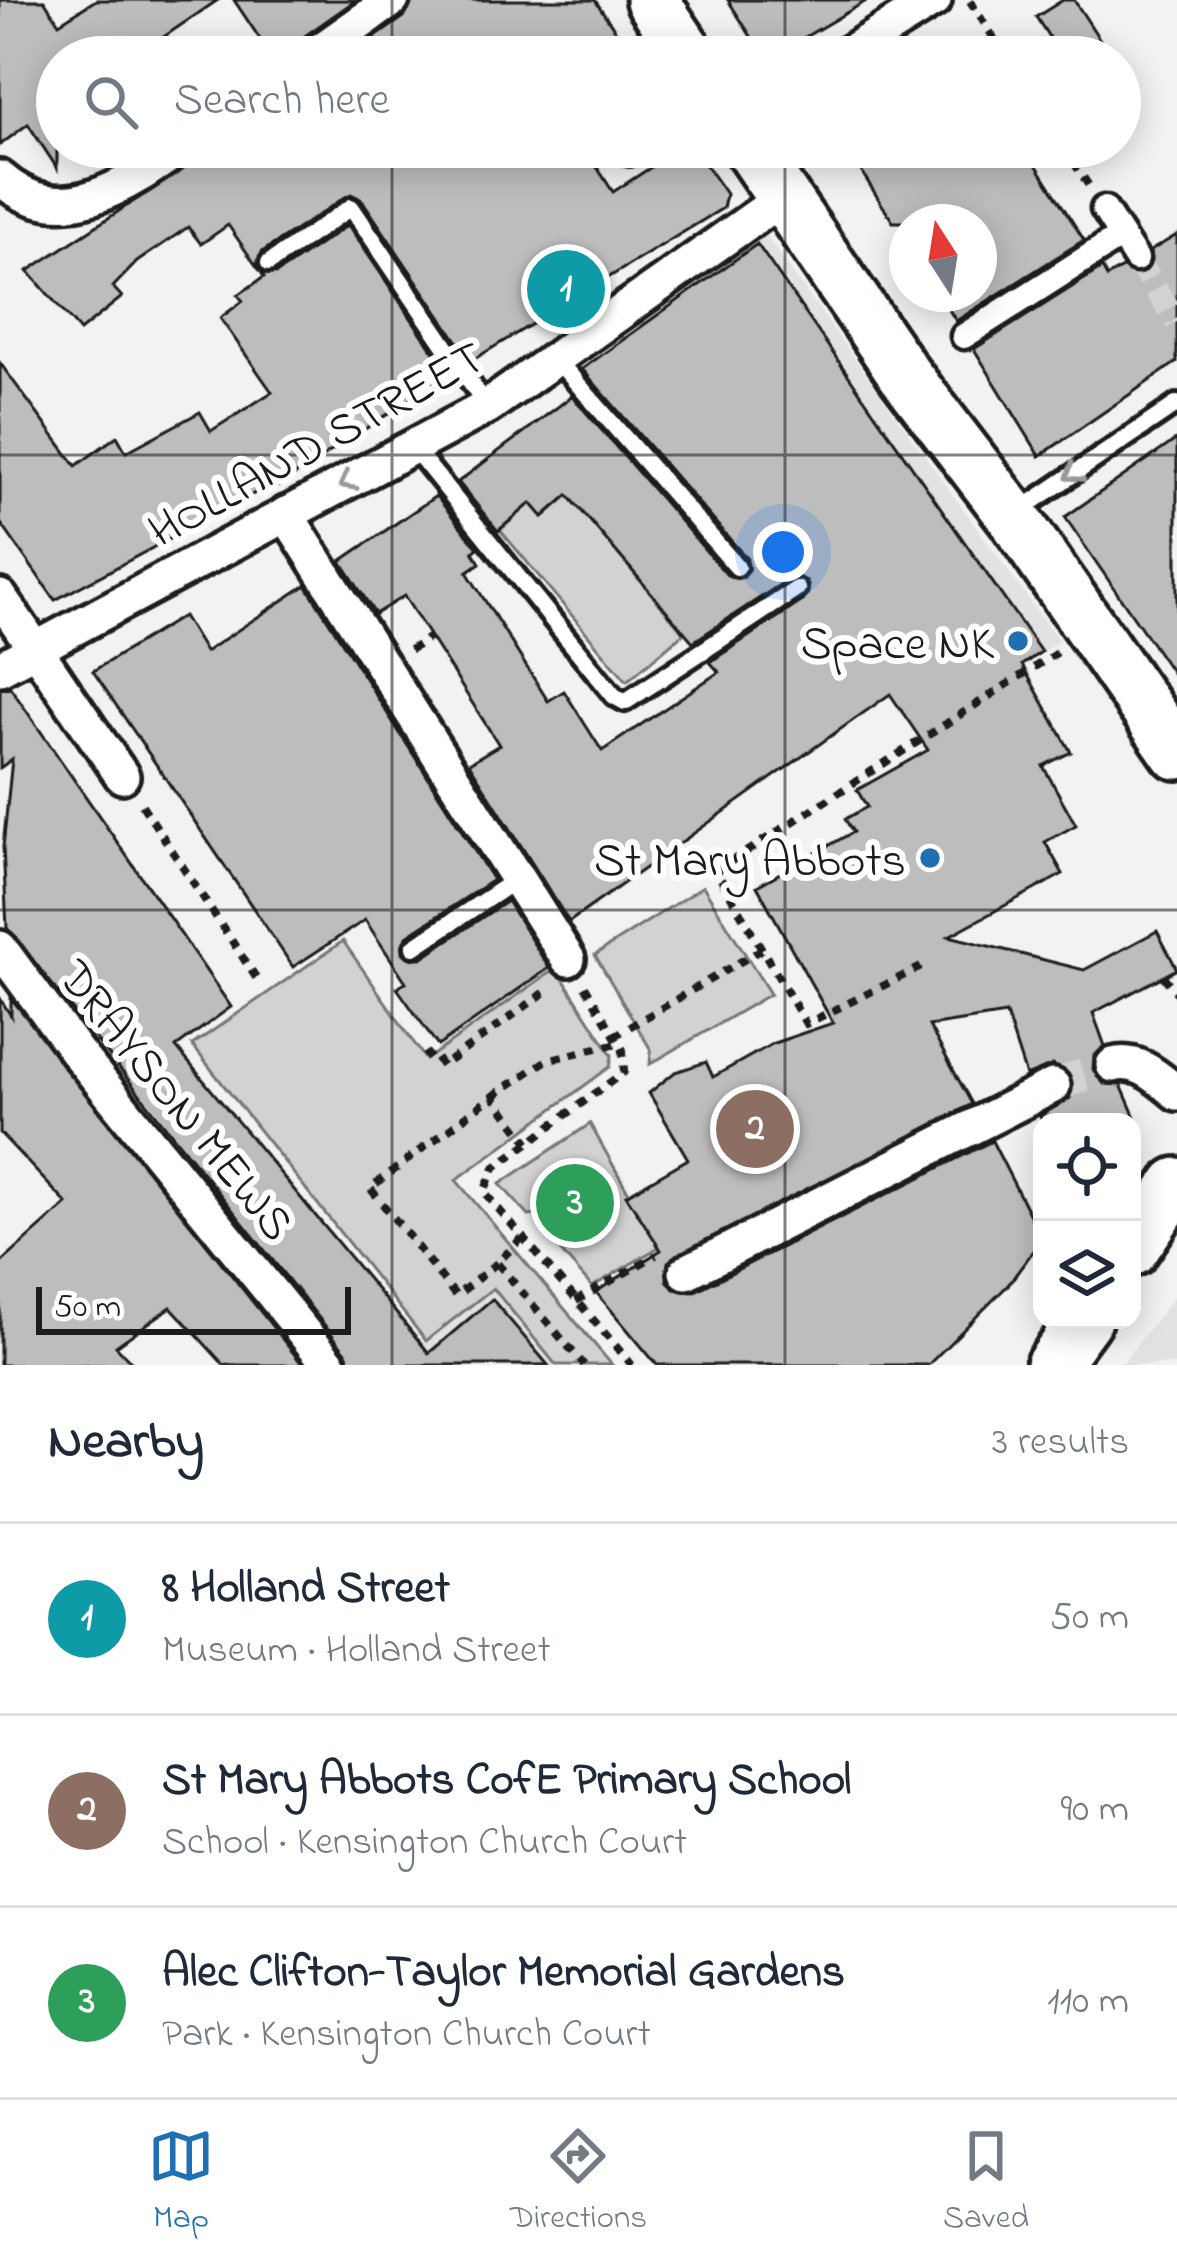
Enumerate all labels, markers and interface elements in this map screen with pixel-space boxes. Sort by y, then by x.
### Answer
search box [36,36,1141,168]
icon: search [78,69,144,135]
text: Search here [174,69,390,135]
north arrow [889,204,997,312]
pin: 1 [527,244,605,334]
street label: HOLLAND STREET [137,325,498,568]
one-way arrow [1064,459,1086,481]
one-way arrow [338,468,359,491]
your location [753,522,813,582]
place label: Space NK [801,611,995,681]
marker: Space NK [1005,628,1031,654]
place label: St Mary Abbots [594,828,906,898]
marker: St Mary Abbots [917,845,943,871]
street label: DRAYSON MEWS [38,946,309,1258]
pin: 2 [716,1084,794,1174]
map controls [1033,1113,1141,1329]
button: locate [1033,1113,1141,1221]
pin: 3 [536,1158,614,1248]
button: layers [1033,1221,1141,1329]
scale bar [36,1281,351,1334]
text: 50 m [54,1284,121,1332]
text: Nearby [48,1406,204,1481]
text: 3 results [992,1415,1129,1472]
text: 8 Holland Street [162,1557,450,1623]
text: 1 [81,1590,93,1647]
text: 50 m [1050,1590,1129,1647]
text: Museum · Holland Street [162,1623,551,1680]
text: St Mary Abbots CofE Primary School [162,1749,851,1815]
text: 2 [77,1782,97,1839]
text: 90 m [1060,1782,1129,1839]
text: School · Kensington Church Court [162,1815,687,1872]
text: Alec Clifton-Taylor Memorial Gardens [162,1941,845,2007]
text: 3 [79,1974,95,2031]
text: 110 m [1047,1974,1129,2031]
text: Park · Kensington Church Court [162,2007,651,2064]
tab: Map [148,2123,214,2243]
tab: Directions [510,2123,647,2243]
tab: Saved [943,2123,1029,2243]

